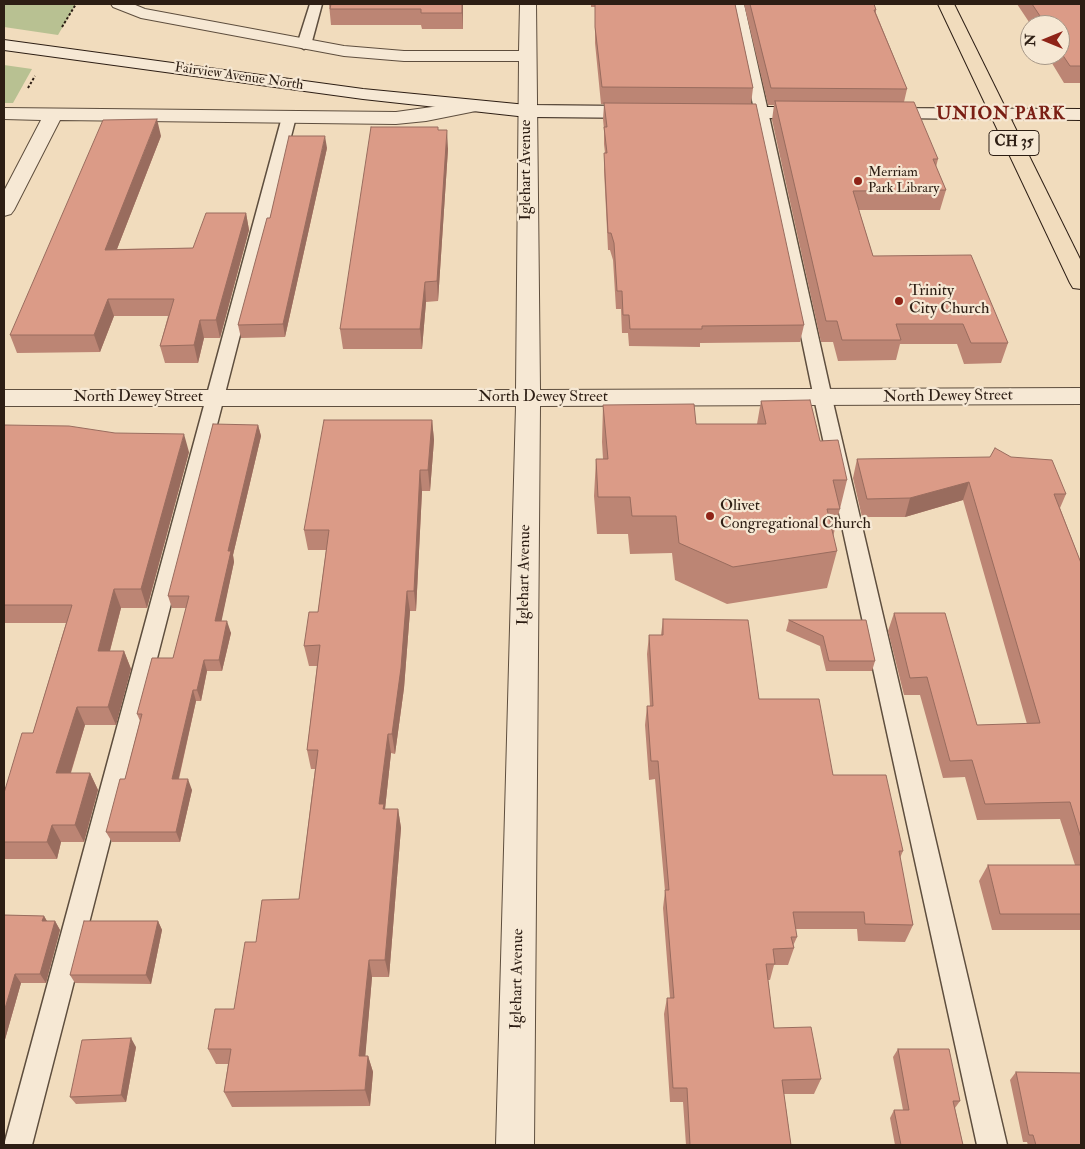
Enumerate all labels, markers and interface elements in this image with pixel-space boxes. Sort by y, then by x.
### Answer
north arrow [1020,15,1070,65]
text: N [1022,34,1039,46]
street label: Fairview Avenue North [174,60,304,94]
district label: UNION PARK [935,104,1067,126]
street label: Iglehart Avenue [517,120,537,220]
road number: CH 35 [989,130,1039,156]
place label: Merriam Park Library [868,165,939,198]
marker: Merriam Park Library [852,175,864,187]
place label: Trinity City Church [909,282,989,320]
marker: Trinity City Church [893,295,905,307]
street label: North Dewey Street [883,386,1013,408]
street label: North Dewey Street [73,388,203,408]
street label: North Dewey Street [478,388,608,408]
place label: Olivet Congregational Church [720,497,871,535]
marker: Olivet Congregational Church [704,510,716,522]
street label: Iglehart Avenue [515,524,535,626]
street label: Iglehart Avenue [508,928,528,1030]

